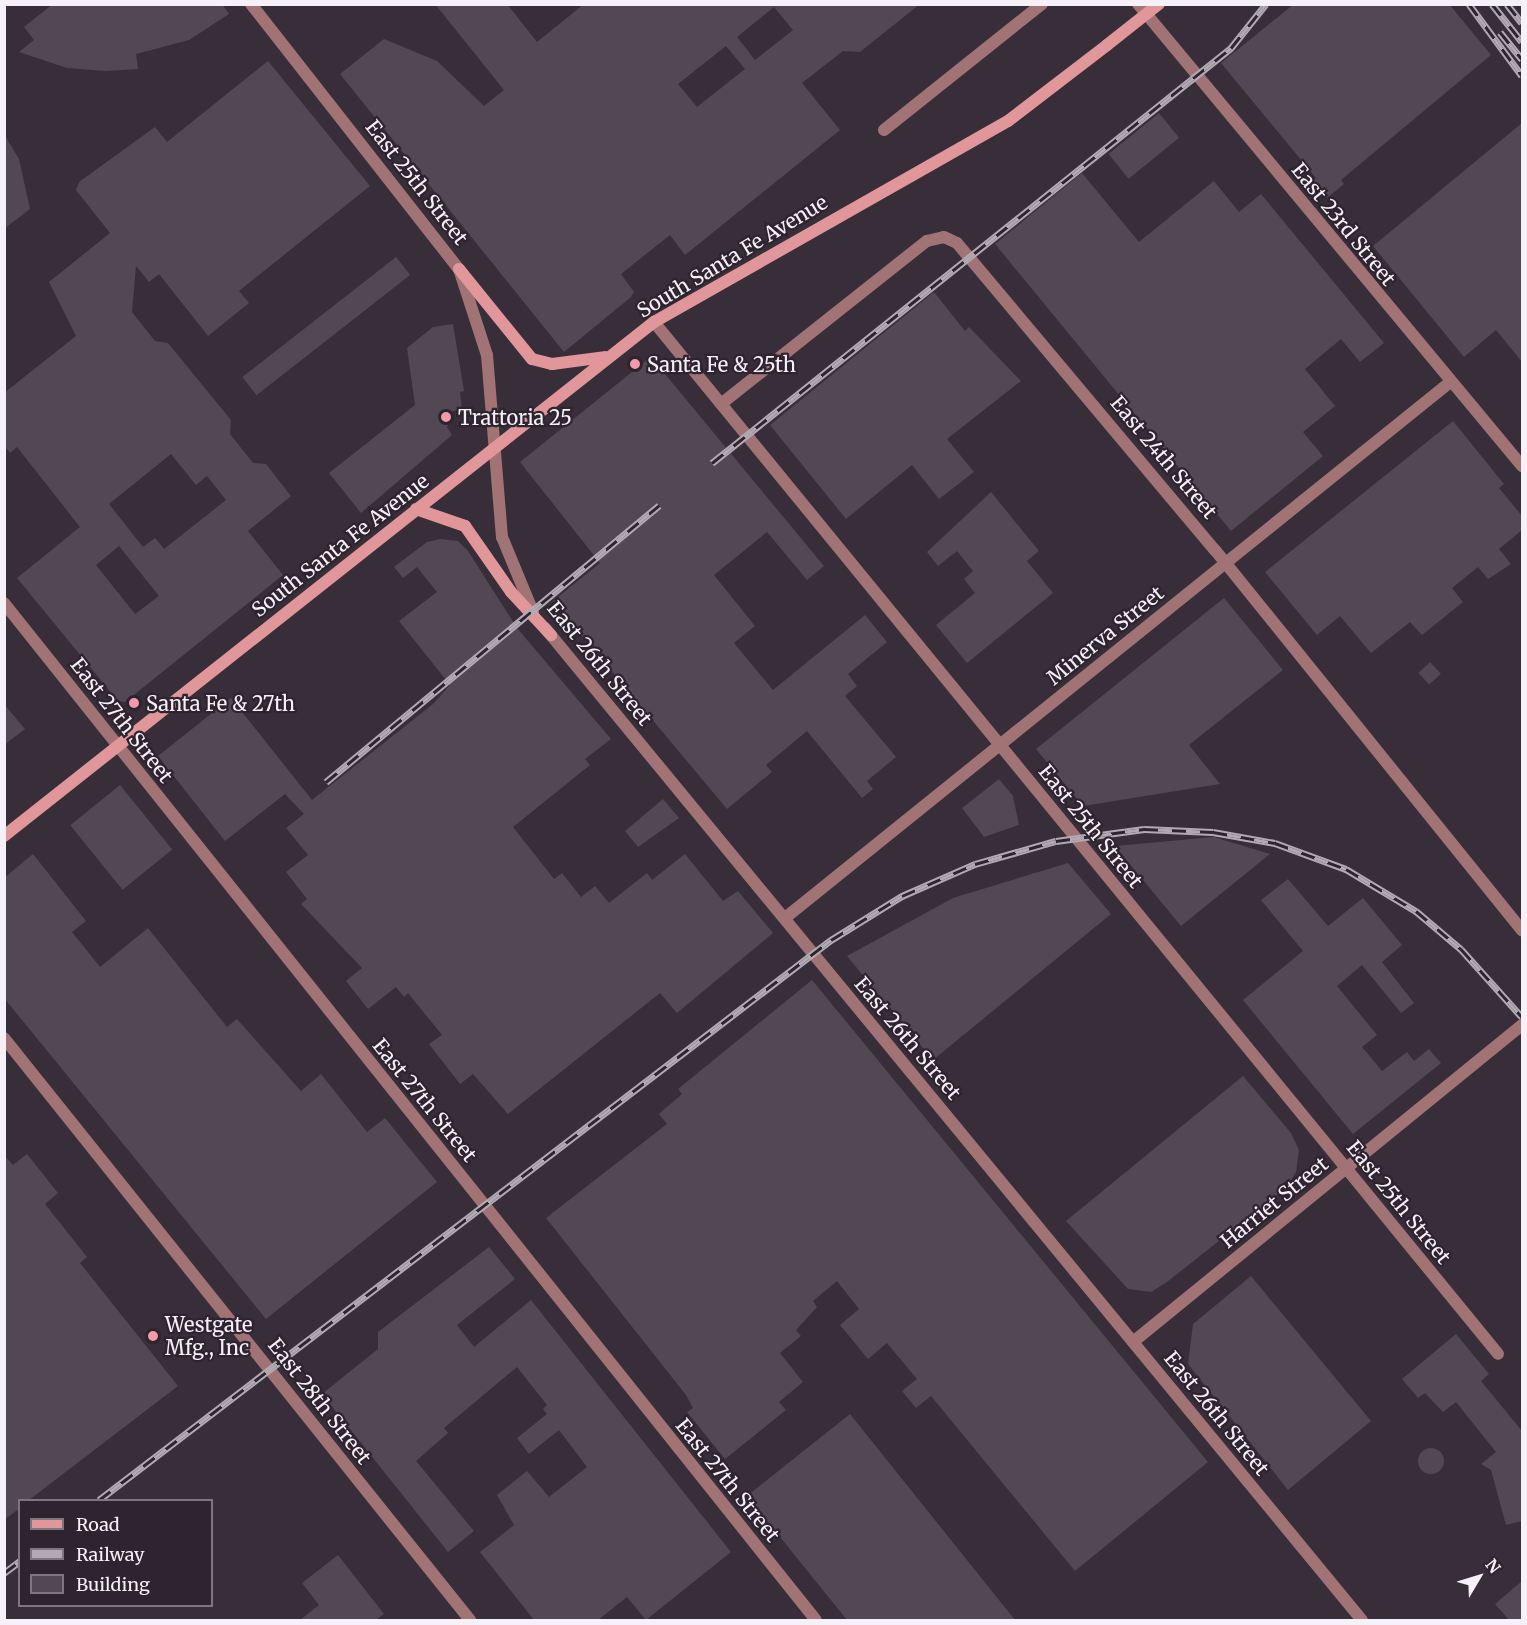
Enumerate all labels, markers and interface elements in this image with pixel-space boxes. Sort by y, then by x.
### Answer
street label: East 25th Street [361,115,473,249]
street label: East 23rd Street [1287,158,1401,290]
street label: South Santa Fe Avenue [632,190,832,322]
place label: Santa Fe & 25th [647,352,796,376]
marker: Santa Fe & 25th [628,357,642,371]
street label: East 24th Street [1106,391,1222,523]
place label: Trattoria 25 [458,405,572,429]
marker: Trattoria 25 [439,410,453,424]
street label: South Santa Fe Avenue [247,468,433,622]
street label: Minerva Street [1042,581,1168,689]
street label: East 26th Street [543,596,657,730]
street label: East 27th Street [66,653,178,787]
place label: Santa Fe & 27th [146,691,295,715]
marker: Santa Fe & 27th [127,696,141,710]
street label: East 25th Street [1034,760,1148,892]
street label: East 26th Street [850,972,966,1104]
street label: East 27th Street [368,1034,482,1166]
street label: East 25th Street [1342,1136,1456,1268]
street label: Harriet Street [1215,1151,1333,1253]
place label: Westgate Mfg., Inc [165,1312,252,1359]
marker: Westgate Mfg., Inc [146,1329,160,1343]
street label: East 28th Street [263,1333,377,1469]
street label: East 26th Street [1160,1346,1274,1480]
street label: East 27th Street [671,1414,785,1546]
legend [18,1499,213,1607]
text: Road [76,1513,120,1536]
text: Railway [76,1543,144,1566]
north arrow [1449,1547,1509,1607]
text: N [1481,1555,1505,1577]
text: Building [76,1573,150,1596]

